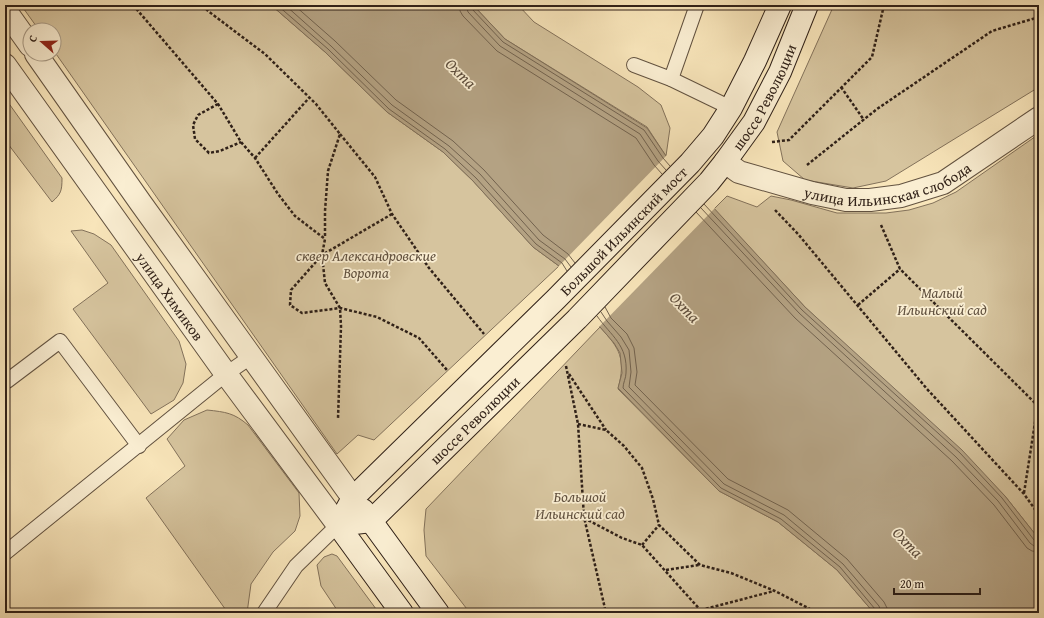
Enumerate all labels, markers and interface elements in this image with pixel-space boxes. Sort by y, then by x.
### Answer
north arrow [22,22,62,62]
text: С [24,33,41,44]
street label: шоссе Революции [727,40,801,154]
water label: Охта [440,52,482,94]
street label: улица Ильинская слобода [801,156,975,211]
street label: Большой Ильинский мост [555,161,692,300]
park label: сквер Александровские Ворота [296,245,436,283]
street label: улица Химиков [131,247,209,345]
park label: Малый Ильинский сад [897,282,987,320]
water label: Охта [664,286,706,328]
street label: шоссе Революции [425,371,524,469]
park label: Большой Ильинский сад [535,486,625,524]
water label: Охта [887,521,929,563]
scale bar [894,570,980,596]
text: 20 m [900,575,924,592]

